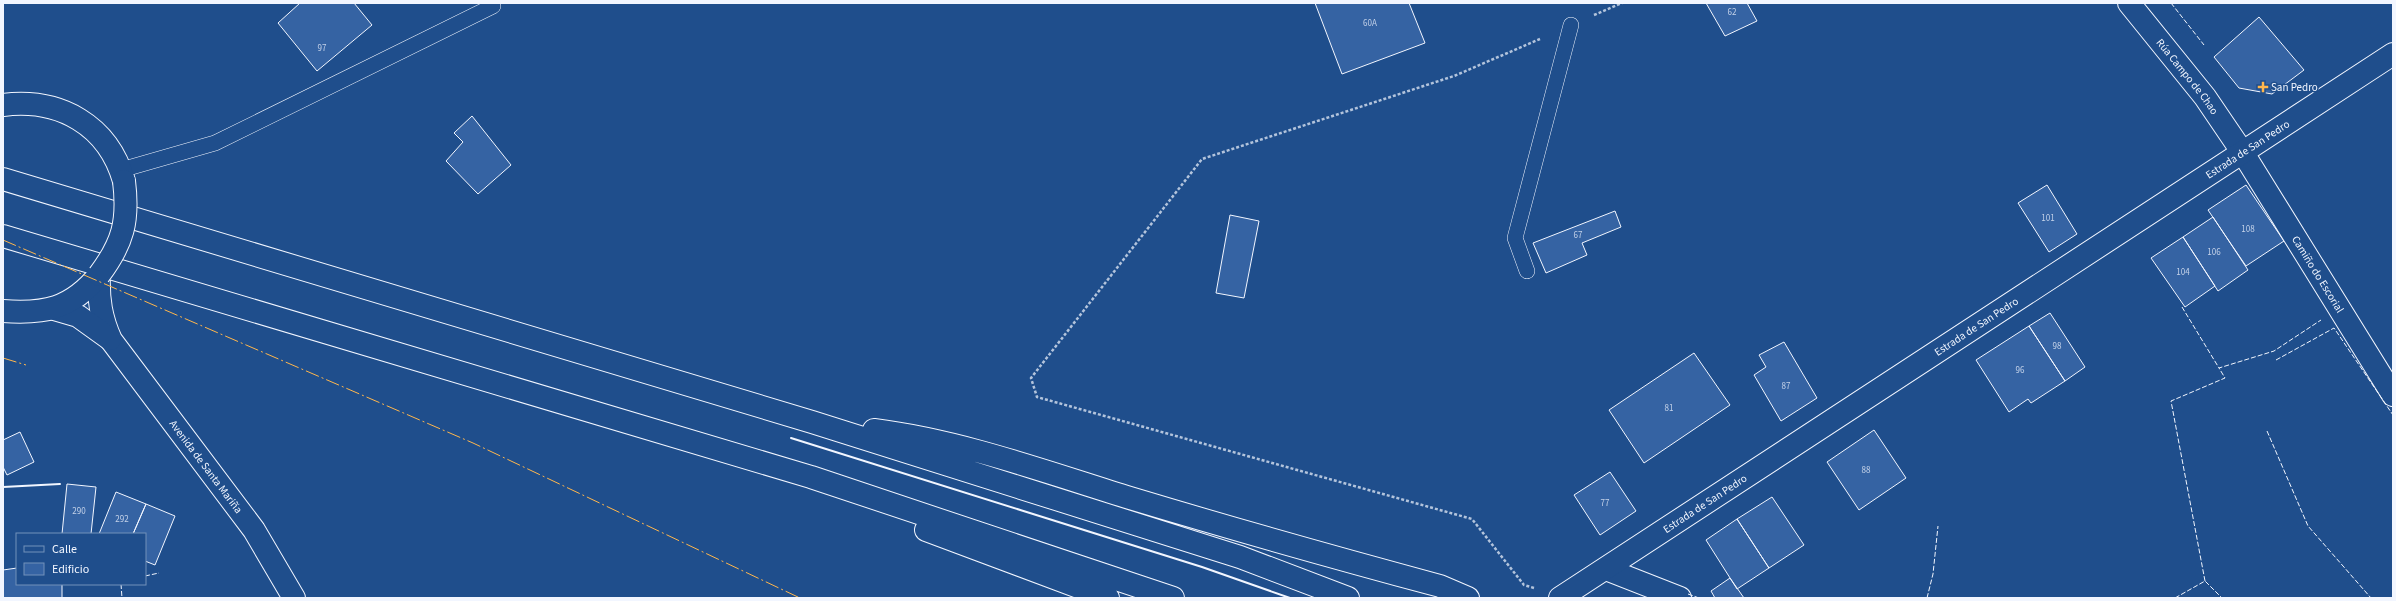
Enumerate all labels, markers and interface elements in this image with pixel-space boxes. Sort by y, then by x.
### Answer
house number: 62 [1728,6,1737,19]
house number: 60A [1363,17,1377,30]
street label: Rúa Campo de Chao [2153,35,2222,117]
house number: 97 [318,42,327,55]
place label: San Pedro [2271,80,2318,95]
marker: San Pedro [2258,82,2268,92]
street label: Estrada de San Pedro [2202,116,2292,182]
house number: 101 [2041,212,2055,225]
house number: 108 [2241,223,2255,236]
house number: 67 [1574,229,1583,242]
street label: Camiño do Escorial [2288,233,2348,316]
house number: 106 [2207,246,2221,259]
house number: 104 [2176,266,2190,279]
street label: Estrada de San Pedro [1931,293,2021,359]
house number: 98 [2053,340,2062,353]
house number: 96 [2016,364,2025,377]
house number: 87 [1782,380,1791,393]
house number: 81 [1665,402,1673,415]
street label: Avenida de Santa Mariña [166,417,246,516]
house number: 88 [1862,464,1871,477]
street label: Estrada de San Pedro [1660,470,1750,536]
house number: 77 [1601,497,1610,510]
house number: 290 [72,505,86,518]
house number: 292 [115,513,129,526]
legend [16,533,146,585]
text: Calle [52,541,77,558]
text: Edificio [52,561,89,578]

